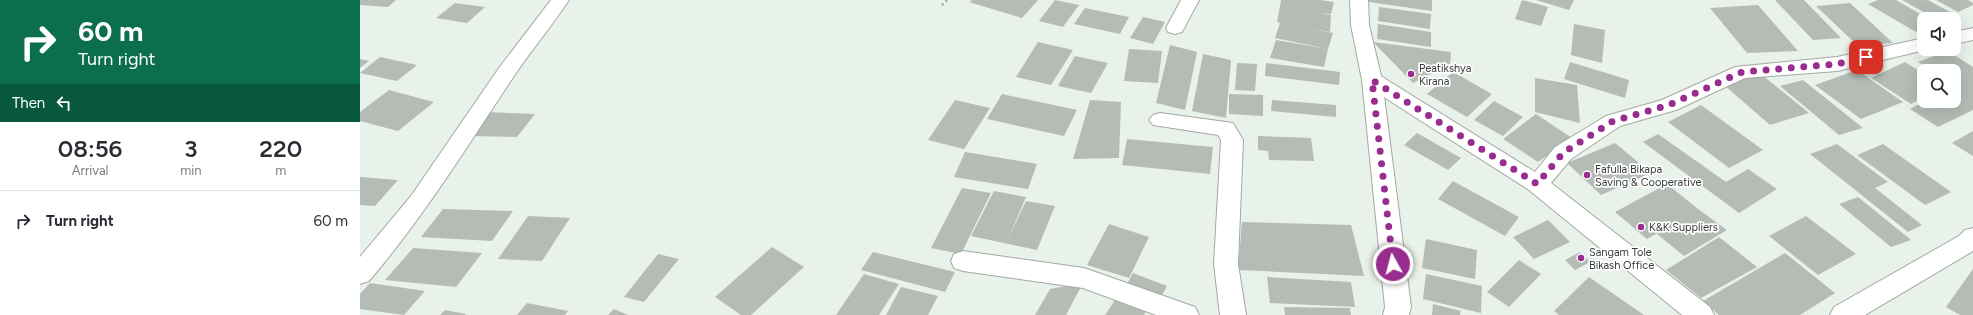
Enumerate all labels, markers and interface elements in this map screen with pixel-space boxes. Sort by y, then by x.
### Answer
map controls [1917,12,1961,108]
button: sound [1917,12,1961,56]
text: 60 m [78,14,143,48]
icon: right [12,16,64,68]
pin [1849,40,1883,74]
icon: arrive [1855,46,1877,68]
text: Turn right [78,48,155,70]
place label: Peatikshya Kirana [1419,62,1471,88]
button: search [1917,64,1961,108]
marker: Peatikshya Kirana [1406,69,1416,79]
icon: left [53,92,75,114]
text: Then [12,94,45,112]
text: 08:56 [58,134,122,163]
text: 3 [184,134,197,163]
text: 220 [259,134,302,163]
text: Arrival [72,163,108,178]
text: min [180,163,202,178]
text: m [275,163,286,178]
place label: Fafulla Bikapa Saving & Cooperative [1595,163,1702,189]
marker: Fafulla Bikapa Saving & Cooperative [1582,170,1592,180]
icon: right [12,210,34,232]
text: Turn right [46,212,114,230]
text: 60 m [313,212,348,230]
place label: K&K Suppliers [1649,221,1718,234]
marker: K&K Suppliers [1636,222,1646,232]
position arrow [1372,243,1414,285]
place label: Sangam Tole Bikash Office [1589,246,1654,272]
marker: Sangam Tole Bikash Office [1576,253,1586,263]

